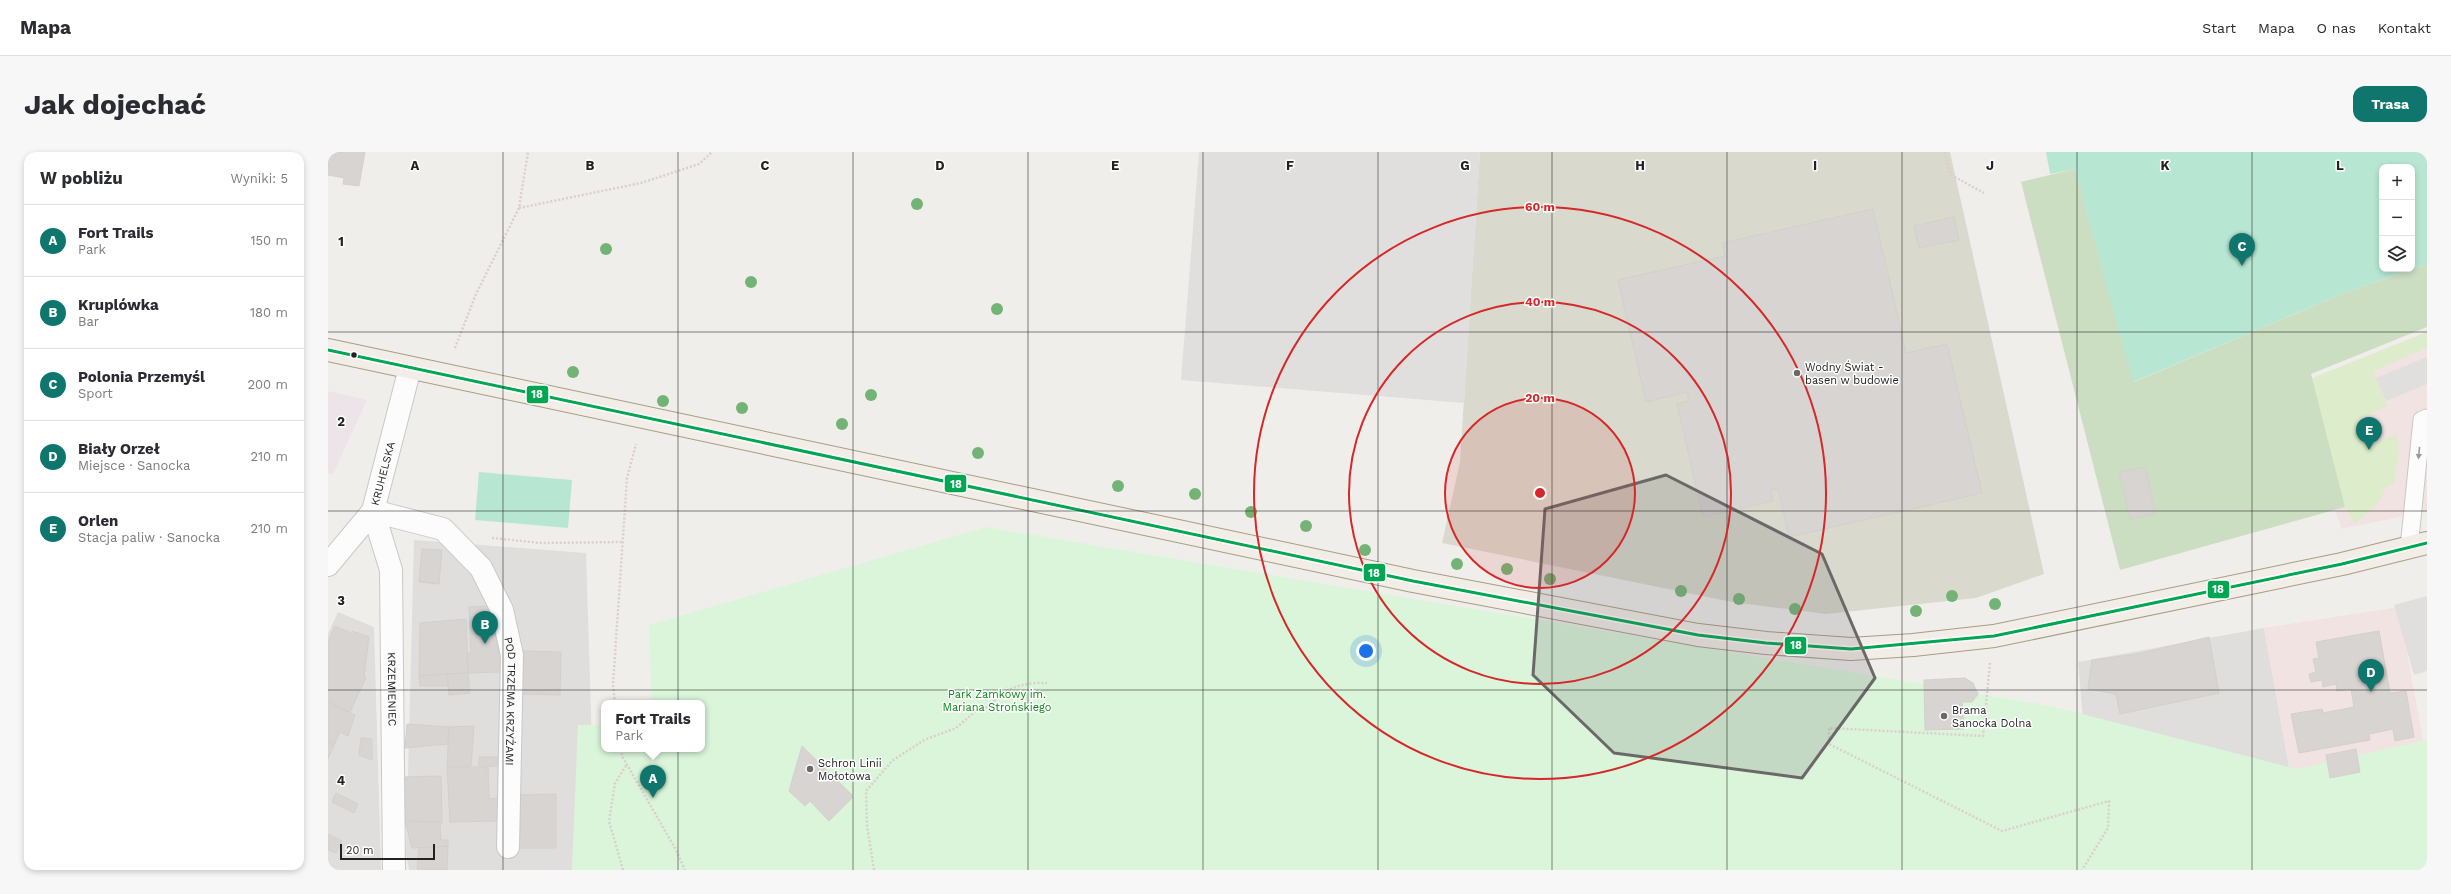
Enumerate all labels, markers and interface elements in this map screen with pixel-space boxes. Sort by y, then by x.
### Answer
text: Mapa [20,16,71,39]
text: Start [2202,20,2236,36]
text: Mapa [2258,20,2295,36]
text: O nas [2317,20,2356,36]
text: Kontakt [2378,20,2431,36]
button: Trasa [2353,86,2427,122]
text: Jak dojechać [24,88,206,121]
text: A [411,158,420,173]
text: B [586,158,595,173]
text: C [761,158,770,173]
text: D [935,158,945,173]
text: E [1111,158,1119,173]
text: F [1286,158,1294,173]
text: G [1460,158,1470,173]
text: H [1635,158,1645,173]
text: I [1813,158,1817,173]
text: J [1986,158,1994,173]
text: K [2160,158,2170,173]
text: L [2336,158,2344,173]
map controls [2379,164,2415,272]
button: + [2379,164,2415,200]
text: W pobliżu [40,168,123,188]
text: Wyniki: 5 [231,171,288,186]
text: 60 m [1525,200,1555,214]
button: − [2379,200,2415,236]
text: Fort Trails [78,224,153,242]
text: A [49,233,57,248]
text: 150 m [250,233,288,248]
pin: C [2229,233,2255,266]
text: 1 [338,234,344,249]
button: layers [2379,236,2415,272]
text: Park [78,242,106,257]
text: 40 m [1525,295,1555,309]
text: Kruplówka [78,296,159,314]
text: B [49,305,57,320]
text: 180 m [250,305,288,320]
text: Bar [78,314,99,329]
unlabelled marker [349,350,359,360]
place label: Wodny Świat - basen w budowie [1805,360,1899,387]
text: Polonia Przemyśl [78,368,205,386]
marker: Wodny Świat - basen w budowie [1792,368,1802,378]
text: C [49,377,57,392]
text: 200 m [247,377,288,392]
line badge: 18 [526,385,549,404]
text: Sport [78,386,113,401]
text: 18 [531,388,543,401]
text: 20 m [1525,391,1555,405]
text: 2 [337,414,345,429]
pin: E [2356,417,2382,450]
text: Biały Orzeł [78,440,160,458]
street label: KRUHELSKA [369,440,398,507]
one-way arrow [2415,447,2422,459]
text: D [48,449,58,464]
text: 210 m [250,449,288,464]
text: Miejsce · Sanocka [78,458,190,473]
line badge: 18 [944,474,967,493]
text: 18 [950,478,962,491]
centre of rings [1533,486,1547,500]
text: Orlen [78,512,118,530]
text: E [49,521,57,536]
text: 210 m [250,521,288,536]
text: Stacja paliw · Sanocka [78,530,220,545]
line badge: 18 [1363,563,1386,582]
text: 18 [1368,567,1380,580]
line badge: 18 [2207,580,2230,599]
text: 18 [2212,583,2224,596]
text: 3 [337,593,345,608]
pin: B [472,611,498,644]
street label: POD TRZEMA KRZYŻAMI [501,636,518,766]
line badge: 18 [1784,636,1807,655]
text: 18 [1790,639,1802,652]
your location [1356,641,1376,661]
street label: KRZEMIENIEC [385,652,399,727]
pin: D [2358,659,2384,692]
park label: Park Zamkowy im. Mariana Strońskiego [943,688,1051,714]
popup [601,700,705,752]
place label: Brama Sanocka Dolna [1952,704,2032,730]
text: Fort Trails [615,710,691,728]
marker: Brama Sanocka Dolna [1939,711,1949,721]
text: Park [615,728,643,743]
place label: Schron Linii Mołotowa [818,757,882,783]
marker: Schron Linii Mołotowa [805,764,815,774]
pin: A [640,765,666,798]
text: 4 [337,773,346,788]
scale bar [340,842,435,861]
text: 20 m [346,844,374,857]

